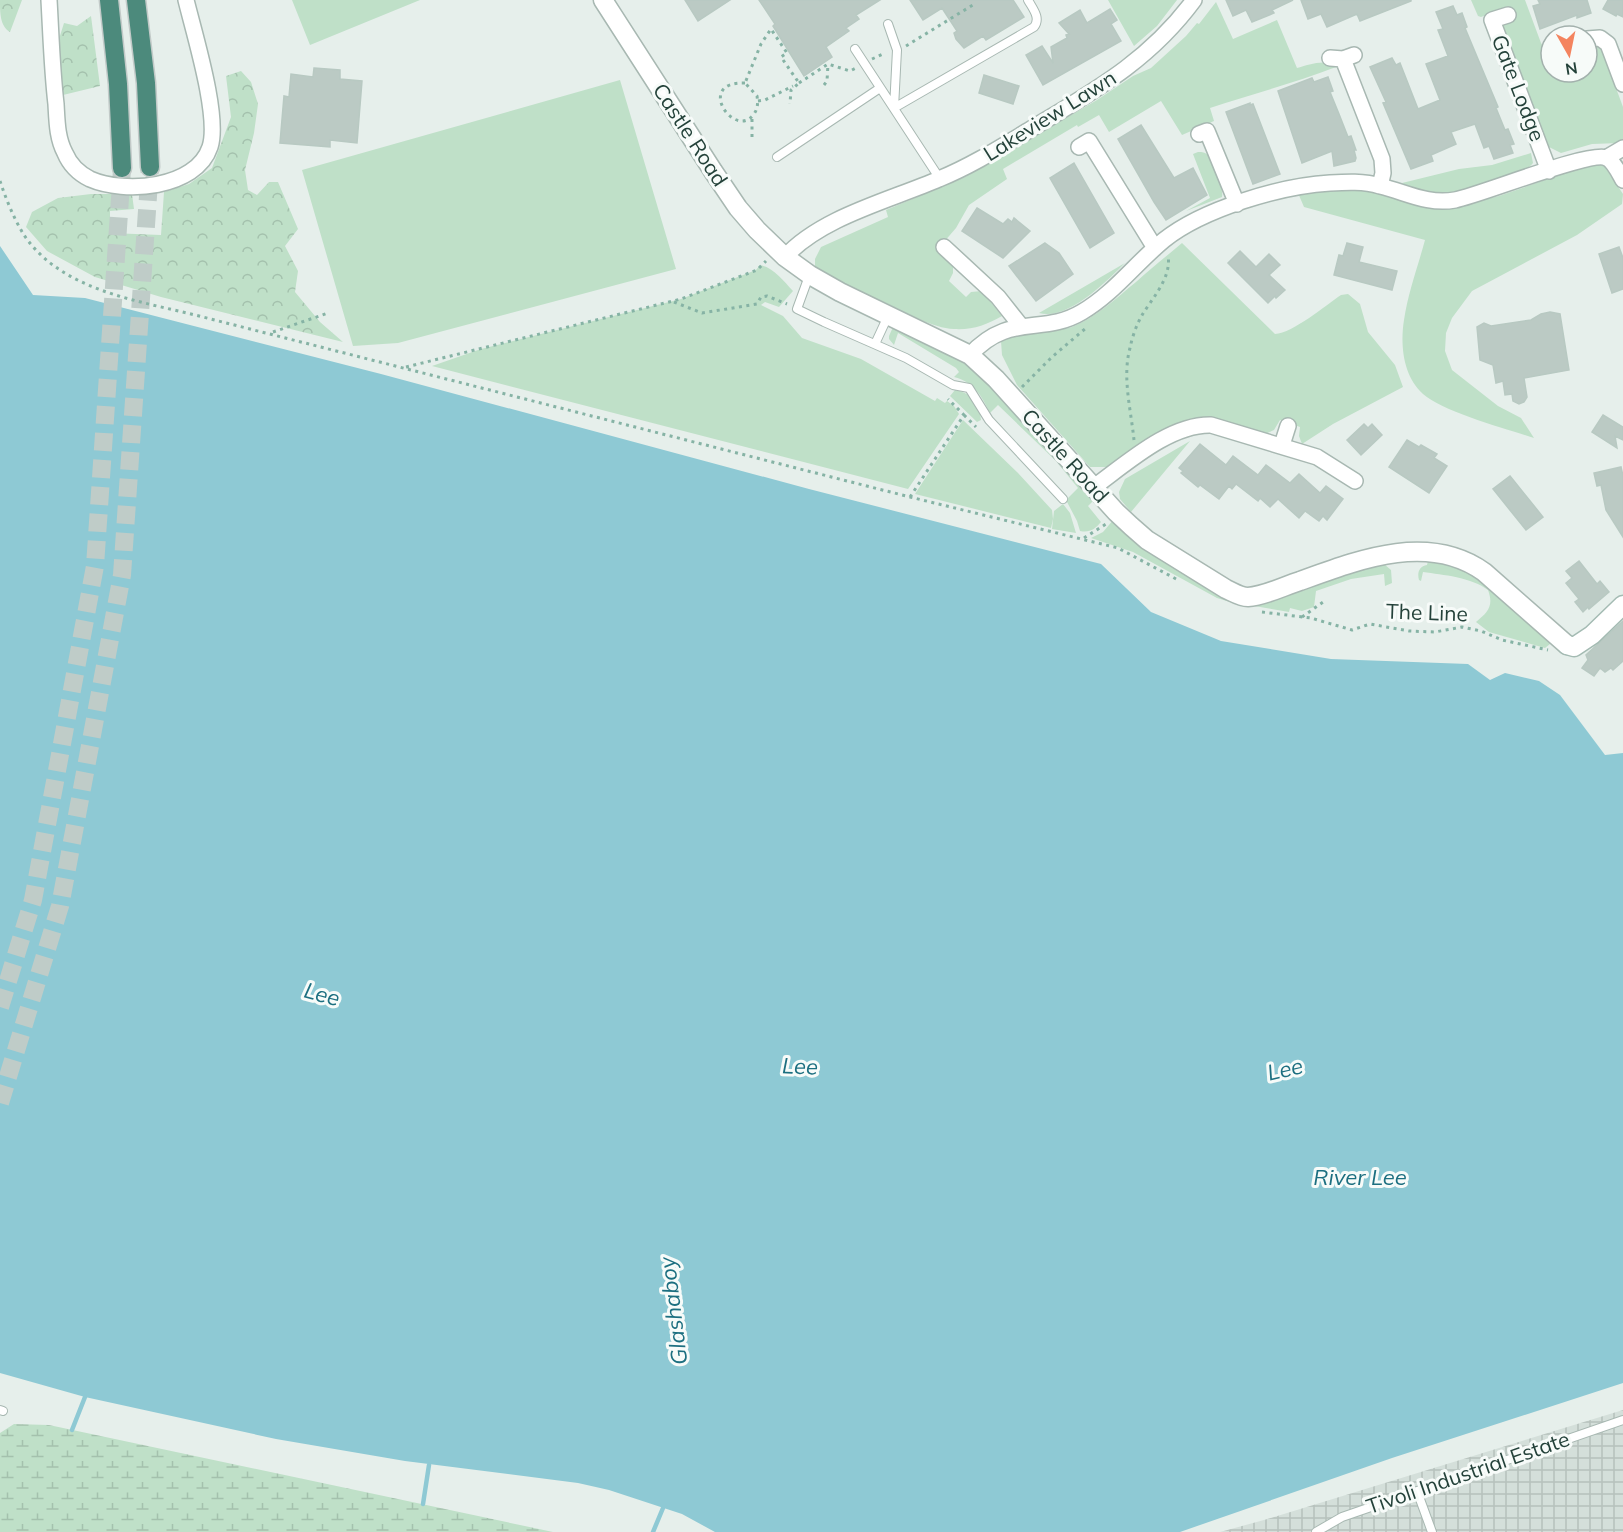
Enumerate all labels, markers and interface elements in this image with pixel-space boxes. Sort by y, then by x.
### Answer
north arrow [1539,24,1599,84]
street label: Gate Lodge [1487,31,1551,145]
text: N [1564,58,1579,80]
street label: Lakeview Lawn [978,64,1121,166]
street label: Castle Road [648,78,734,191]
street label: Castle Road [1017,403,1115,508]
street label: The Line [1386,598,1469,626]
water label: Lee [301,976,343,1012]
water label: Lee [782,1051,818,1081]
water label: Lee [1264,1051,1306,1087]
water label: River Lee [1313,1163,1407,1191]
water label: Glashaboy [652,1254,694,1367]
street label: Tivoli Industrial Estate [1363,1425,1573,1519]

